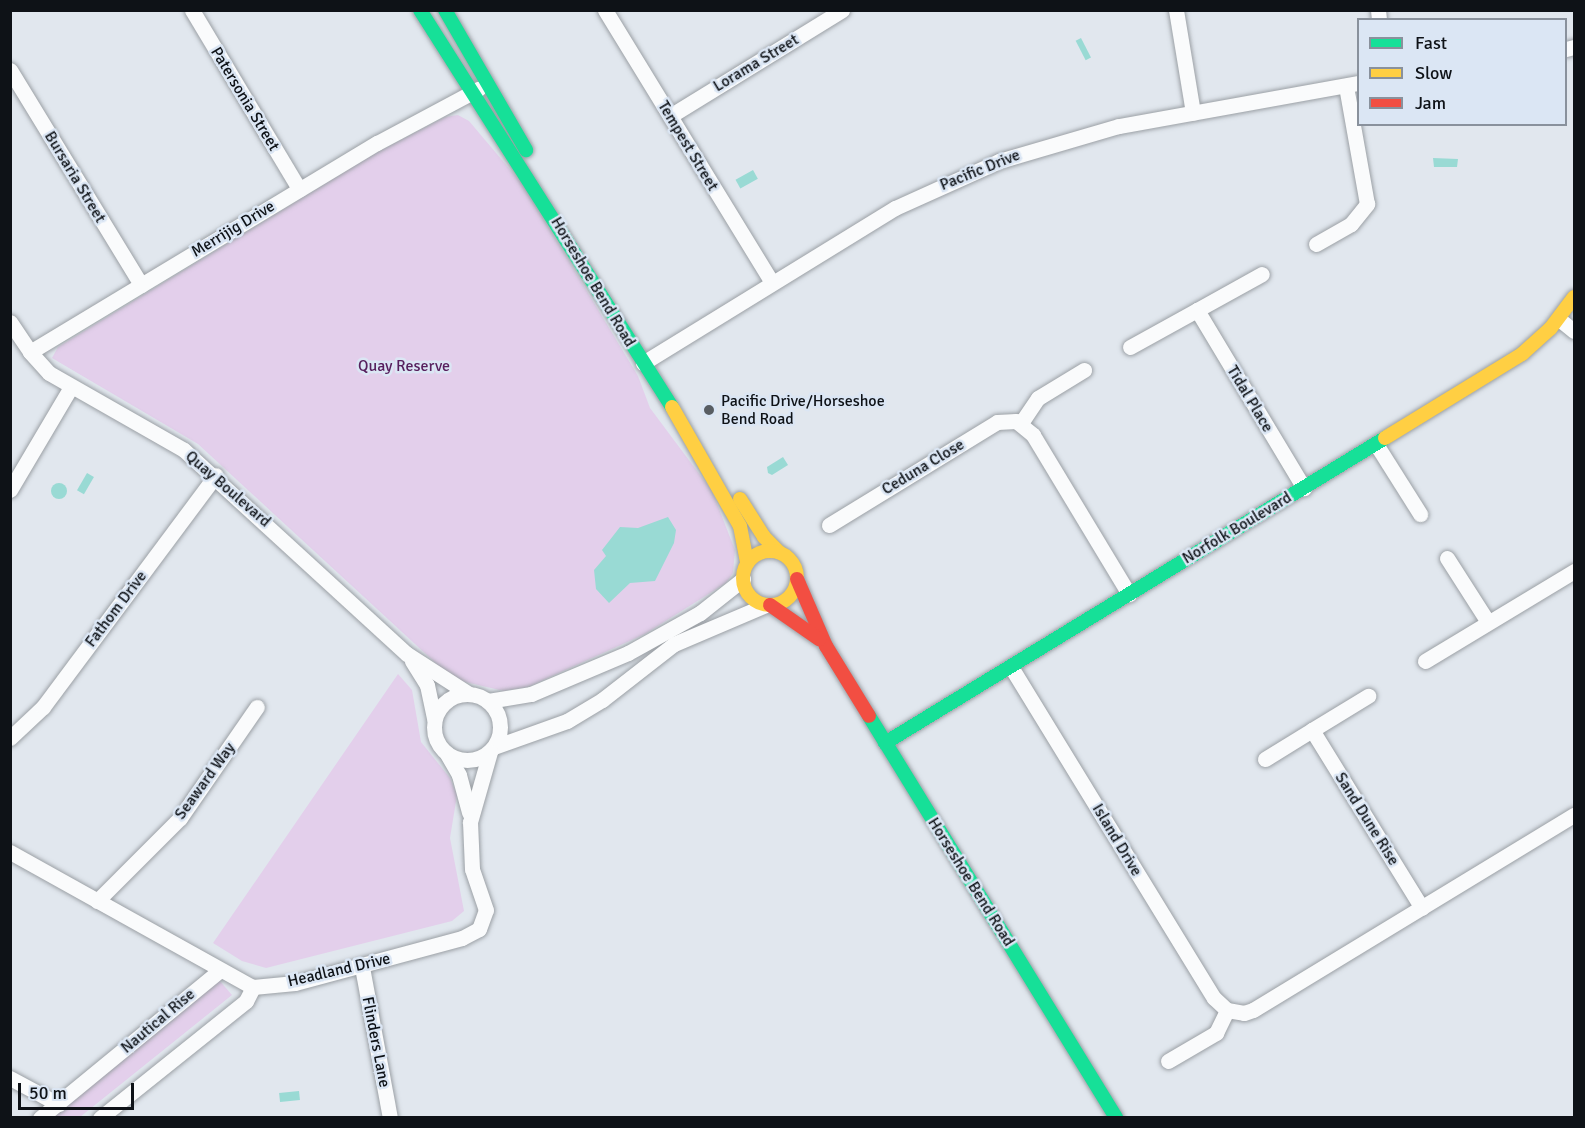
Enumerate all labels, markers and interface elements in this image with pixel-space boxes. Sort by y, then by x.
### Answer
legend [1357,18,1567,126]
street label: Lorama Street [710,30,802,96]
text: Fast [1415,32,1447,54]
street label: Patersonia Street [206,44,284,154]
text: Slow [1415,62,1452,84]
text: Jam [1415,92,1446,114]
street label: Tempest Street [654,98,722,194]
street label: Bursaria Street [40,128,110,226]
street label: Pacific Drive [937,145,1023,195]
street label: Merrijig Drive [188,197,278,261]
street label: Horseshoe Bend Road [547,214,639,350]
park label: Quay Reserve [358,356,450,376]
street label: Tidal Place [1223,362,1277,436]
place label: Pacific Drive/Horseshoe Bend Road [721,391,885,429]
marker: Pacific Drive/Horseshoe Bend Road [702,403,716,417]
street label: Ceduna Close [878,435,968,499]
street label: Quay Boulevard [181,447,275,531]
street label: Norfolk Boulevard [1179,488,1295,568]
street label: Fathom Drive [81,567,151,651]
street label: Seaward Way [171,739,239,823]
street label: Sand Dune Rise [1331,769,1403,869]
street label: Island Drive [1088,800,1146,880]
street label: Horseshoe Bend Road [924,814,1018,950]
street label: Headland Drive [286,949,392,991]
street label: Nautical Rise [117,985,199,1057]
street label: Flinders Lane [358,995,394,1089]
scale bar [21,1071,136,1109]
text: 50 m [29,1082,67,1104]

